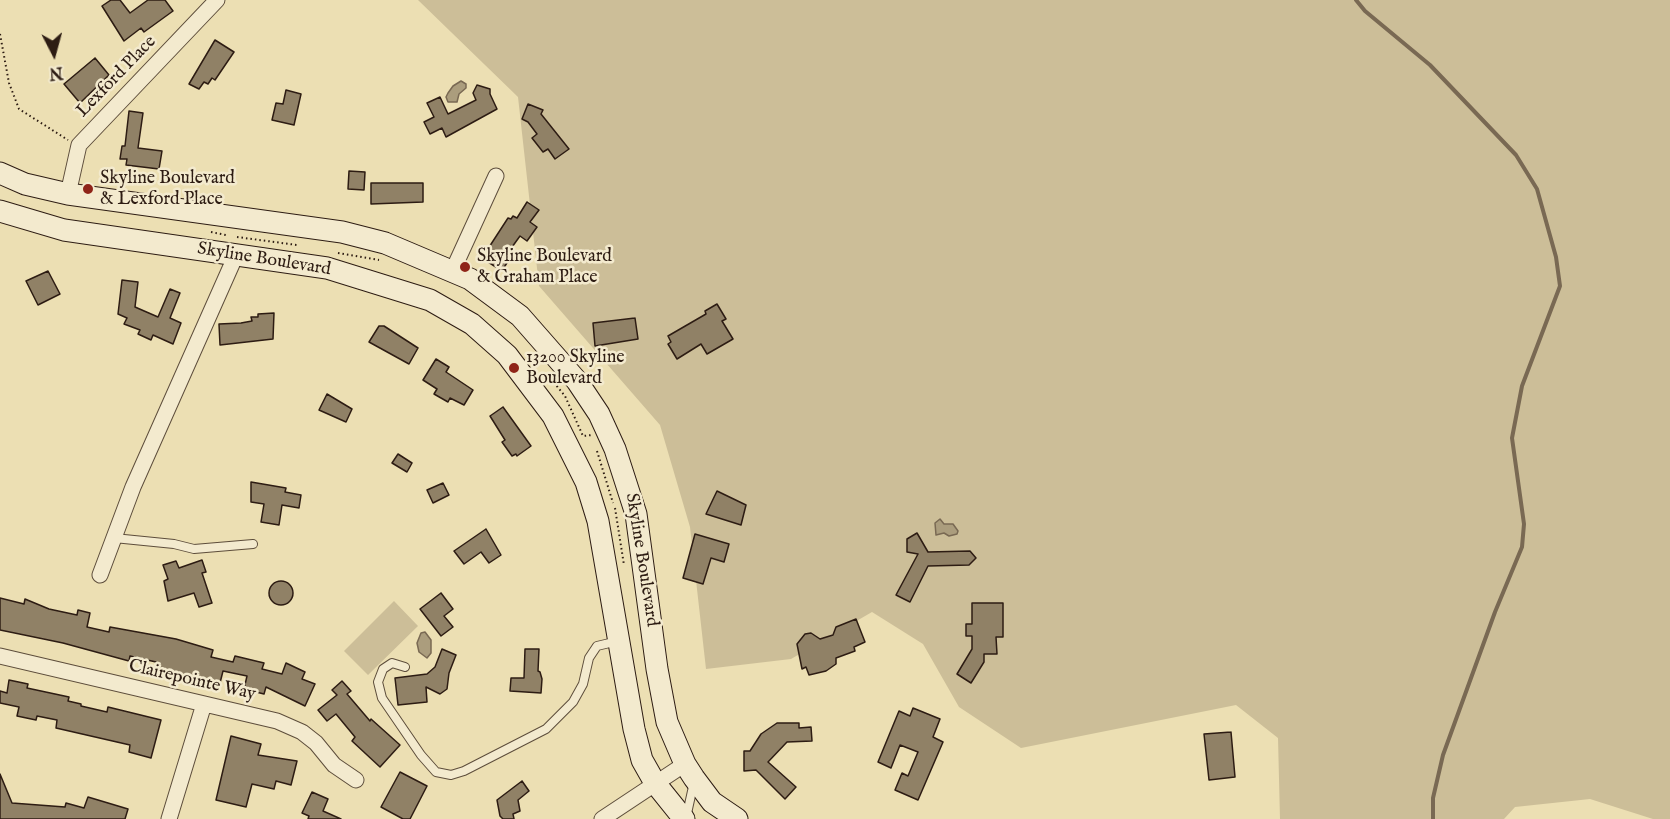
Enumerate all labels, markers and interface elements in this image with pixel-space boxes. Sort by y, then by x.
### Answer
north arrow [24,24,84,84]
street label: Lexford Place [73,32,161,122]
text: N [48,61,64,83]
place label: Skyline Boulevard & Lexford Place [100,168,235,210]
marker: Skyline Boulevard & Lexford Place [81,182,95,196]
street label: Skyline Boulevard [196,239,332,281]
place label: Skyline Boulevard & Graham Place [477,246,612,288]
marker: Skyline Boulevard & Graham Place [458,260,472,274]
place label: 13200 Skyline Boulevard [526,347,625,389]
marker: 13200 Skyline Boulevard [507,361,521,375]
street label: Skyline Boulevard [620,492,662,628]
street label: Clairepointe Way [126,656,258,706]

